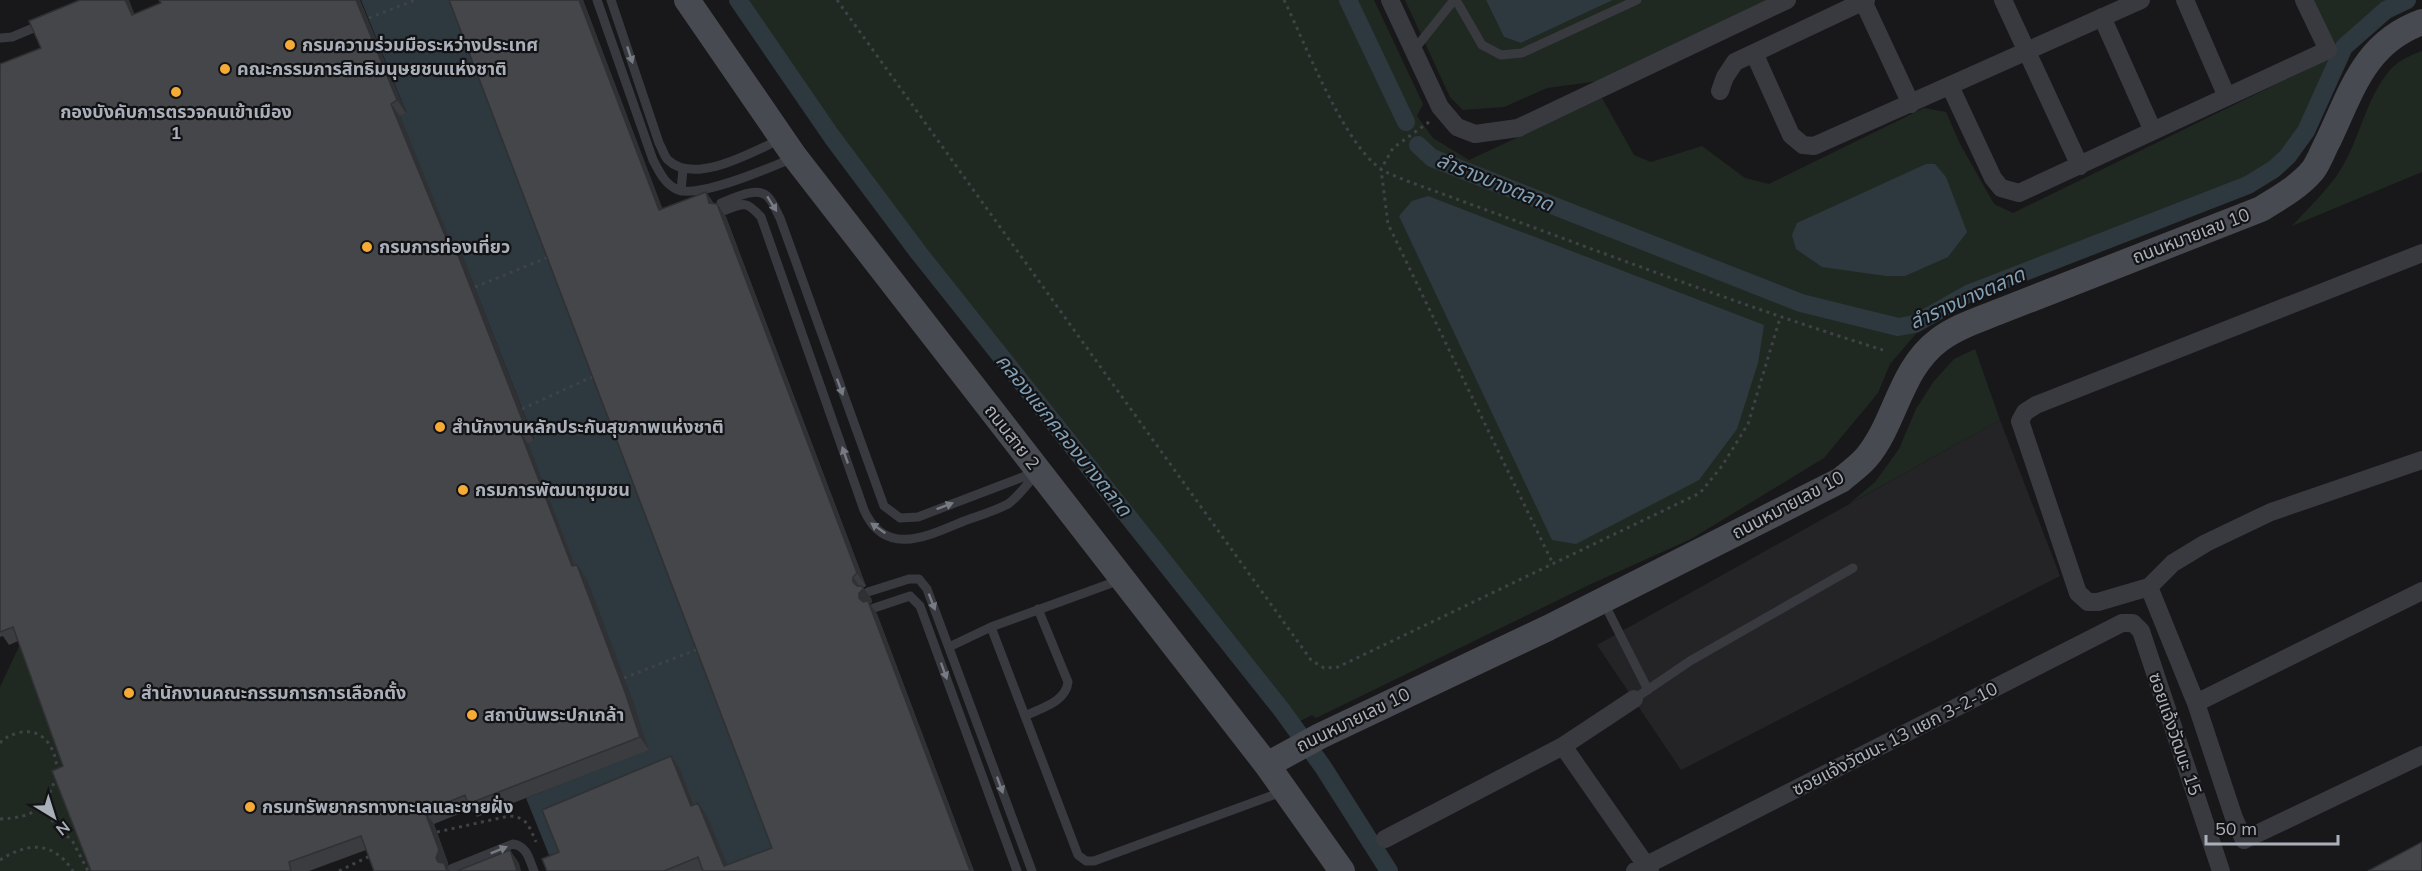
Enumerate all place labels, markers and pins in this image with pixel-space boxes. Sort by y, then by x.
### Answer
place label: กรมความร่วมมือระหว่างประเทศ [302,33,538,56]
marker: กรมความร่วมมือระหว่างประเทศ [283,38,297,52]
place label: คณะกรรมการสิทธิมนุษยชนแห่งชาติ [237,57,507,80]
marker: คณะกรรมการสิทธิมนุษยชนแห่งชาติ [218,62,232,76]
marker: กองบังคับการตรวจคนเข้าเมือง 1 [169,85,183,99]
place label: กองบังคับการตรวจคนเข้าเมือง 1 [60,100,292,144]
place label: กรมการท่องเที่ยว [379,234,510,258]
marker: กรมการท่องเที่ยว [360,240,374,254]
place label: สำนักงานหลักประกันสุขภาพแห่งชาติ [452,415,724,438]
marker: สำนักงานหลักประกันสุขภาพแห่งชาติ [433,420,447,434]
place label: กรมการพัฒนาชุมชน [475,478,630,501]
marker: กรมการพัฒนาชุมชน [456,483,470,497]
place label: สำนักงานคณะกรรมการการเลือกตั้ง [141,681,406,704]
marker: สำนักงานคณะกรรมการการเลือกตั้ง [122,686,136,700]
place label: สถาบันพระปกเกล้า [484,703,624,726]
marker: สถาบันพระปกเกล้า [465,708,479,722]
place label: กรมทรัพยากรทางทะเลและชายฝั่ง [262,795,513,818]
marker: กรมทรัพยากรทางทะเลและชายฝั่ง [243,800,257,814]

